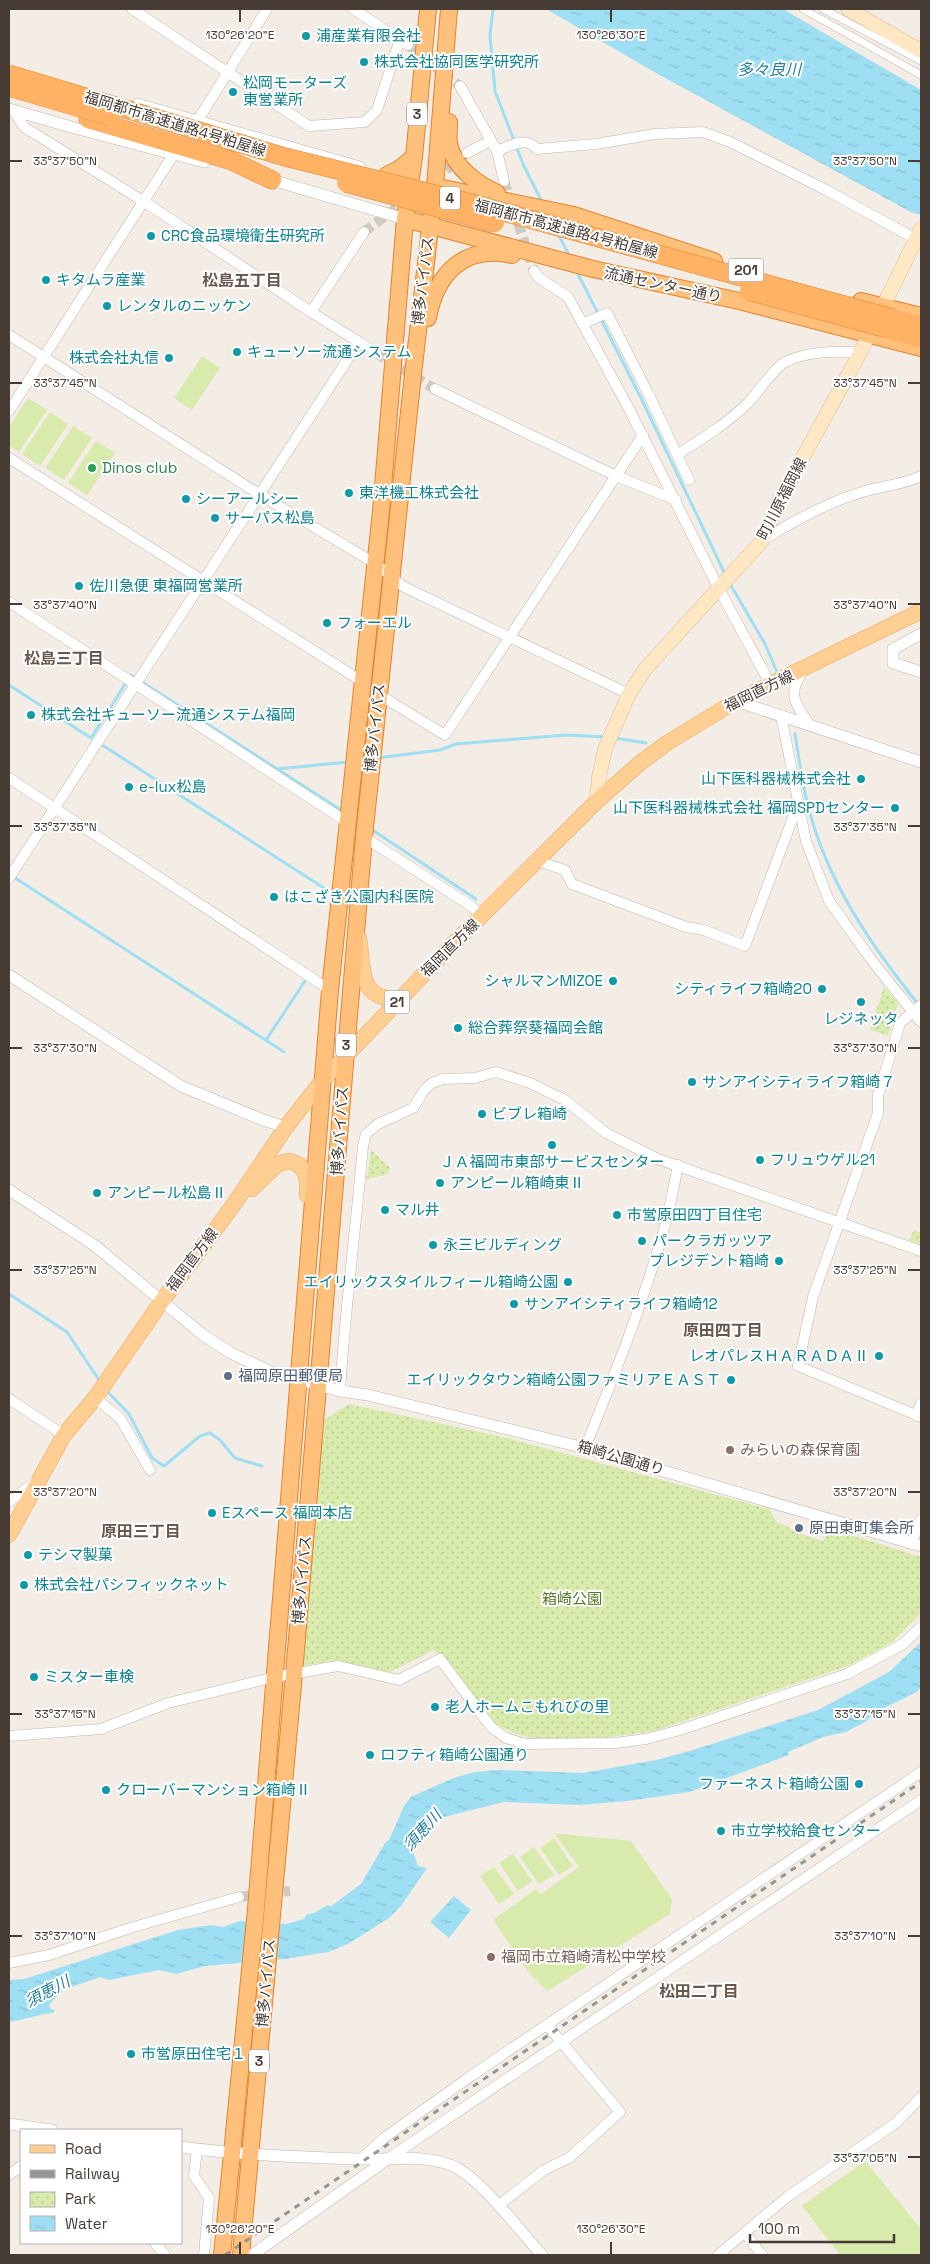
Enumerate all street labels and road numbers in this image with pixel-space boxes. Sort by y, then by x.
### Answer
street label: 福岡都市高速道路4号粕屋線 [82,87,268,160]
road number: 3 [407,102,427,126]
road number: 4 [440,187,460,210]
street label: 福岡都市高速道路4号粕屋線 [472,195,660,262]
street label: 博多バイパス [408,235,437,327]
road number: 201 [728,258,764,282]
street label: 流通センター通り [602,263,724,306]
street label: 町川原福岡線 [753,454,810,543]
street label: 福岡直方線 [721,666,797,716]
street label: 博多バイパス [360,682,389,774]
street label: 福岡直方線 [416,914,483,981]
road number: 21 [384,990,410,1014]
road number: 3 [336,1034,356,1056]
street label: 博多バイパス [327,1086,352,1176]
street label: 福岡直方線 [161,1224,222,1295]
street label: 箱崎公園通り [575,1436,667,1479]
street label: 博多バイパス [288,1534,315,1625]
street label: 博多バイパス [252,1937,279,2028]
road number: 3 [249,2050,269,2072]

